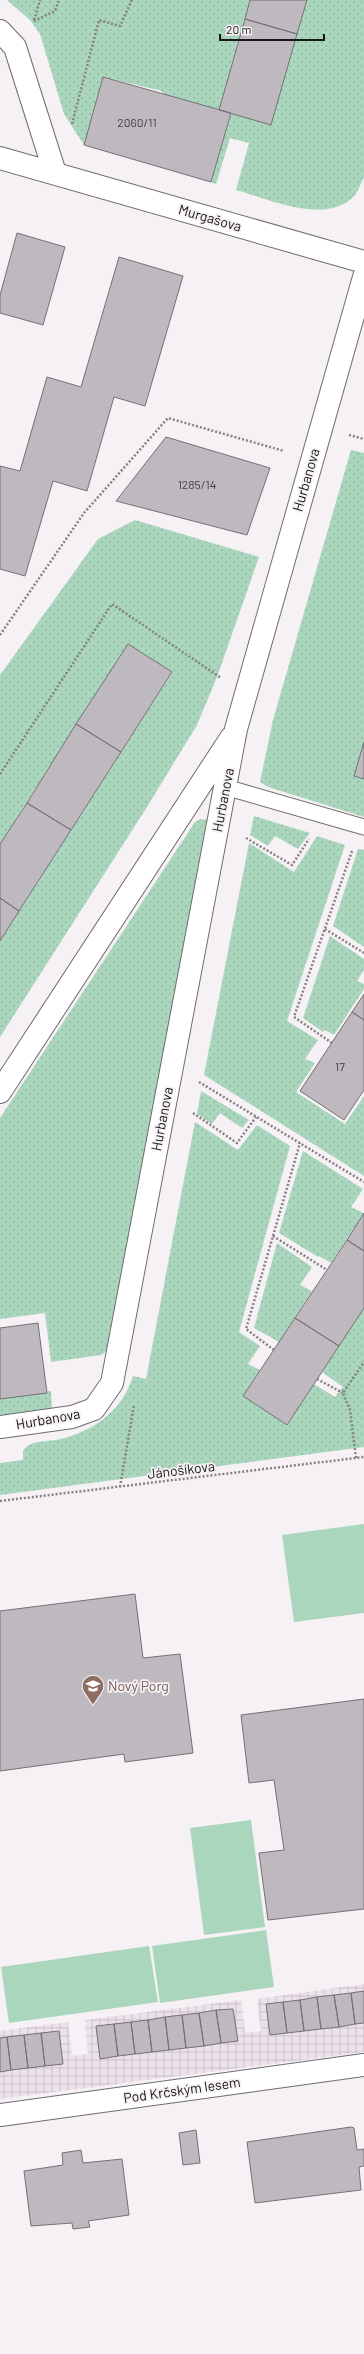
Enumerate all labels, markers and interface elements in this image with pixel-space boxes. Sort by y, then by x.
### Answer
scale bar [220,16,324,42]
text: 20 m [226,22,252,36]
house number: 2060/11 [117,115,157,129]
street label: Murgašova [177,200,244,235]
street label: Hurbanova [288,446,323,513]
house number: 1285/14 [178,477,216,491]
street label: Hurbanova [208,766,237,833]
house number: 17 [335,1059,345,1073]
street label: Hurbanova [147,1085,176,1152]
street label: Hurbanova [14,1404,81,1433]
street label: Jánošíkova [146,1457,216,1482]
school or university icon: Nový Porg [80,1673,106,1706]
place label: Nový Porg [108,1677,169,1694]
street label: Pod Krčským lesem [122,2073,241,2106]

